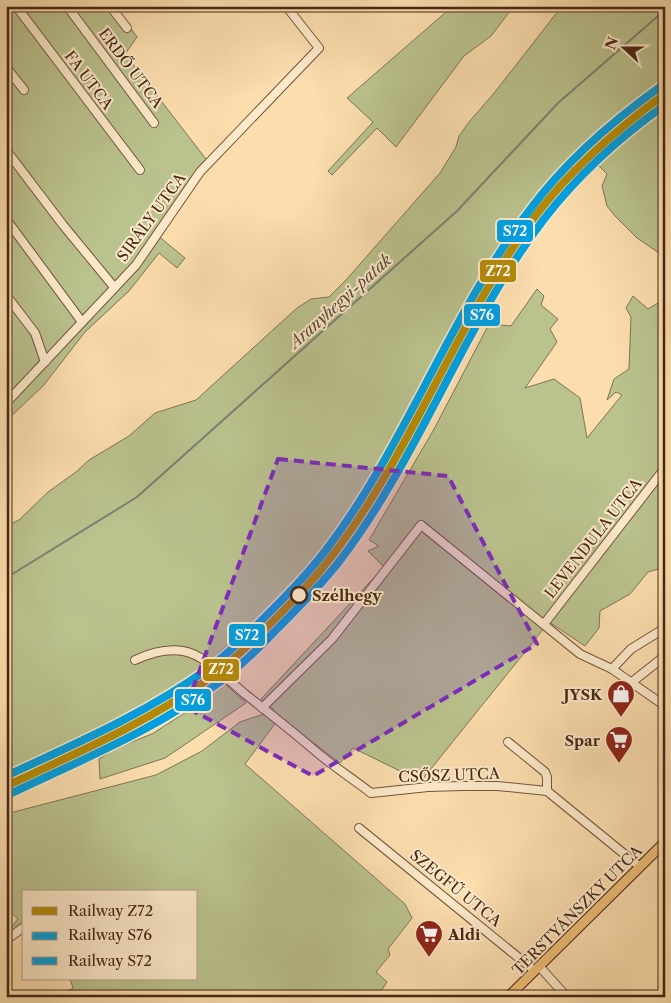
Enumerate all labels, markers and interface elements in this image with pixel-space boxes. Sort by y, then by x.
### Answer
north arrow [598,22,648,72]
street label: ERDŐ UTCA [95,24,168,113]
text: N [601,34,622,52]
street label: FA UTCA [61,47,118,114]
street label: SIRÁLY UTCA [113,168,190,265]
line badge: S72 [496,219,534,243]
text: S72 [503,222,527,240]
water label: Aranyhegyi-patak [282,249,396,354]
line badge: Z72 [479,259,517,283]
text: Z72 [485,262,511,280]
line badge: S76 [463,303,501,327]
text: S76 [470,306,494,324]
street label: LEVENDULA UTCA [540,473,646,602]
marker: Szélhegy [290,586,308,604]
place label: Szélhegy [312,586,382,605]
line badge: S72 [228,623,266,647]
text: S72 [235,626,259,644]
line badge: Z72 [202,658,240,682]
text: Z72 [208,660,234,678]
shop icon: JYSK [606,679,636,718]
place label: JYSK [561,685,603,704]
line badge: S76 [174,688,212,712]
text: S76 [181,691,205,709]
supermarket icon: Spar [604,725,634,764]
place label: Spar [564,731,601,750]
street label: CSŐSZ UTCA [398,764,501,786]
street label: TERSTYÁNSZKY UTCA [508,840,647,979]
street label: SZEGFŰ UTCA [406,845,506,931]
legend [22,890,198,980]
text: Railway Z72 [68,901,153,920]
supermarket icon: Aldi [414,919,444,958]
text: Railway S76 [68,925,152,944]
place label: Aldi [447,925,481,944]
text: Railway S72 [68,951,152,970]

